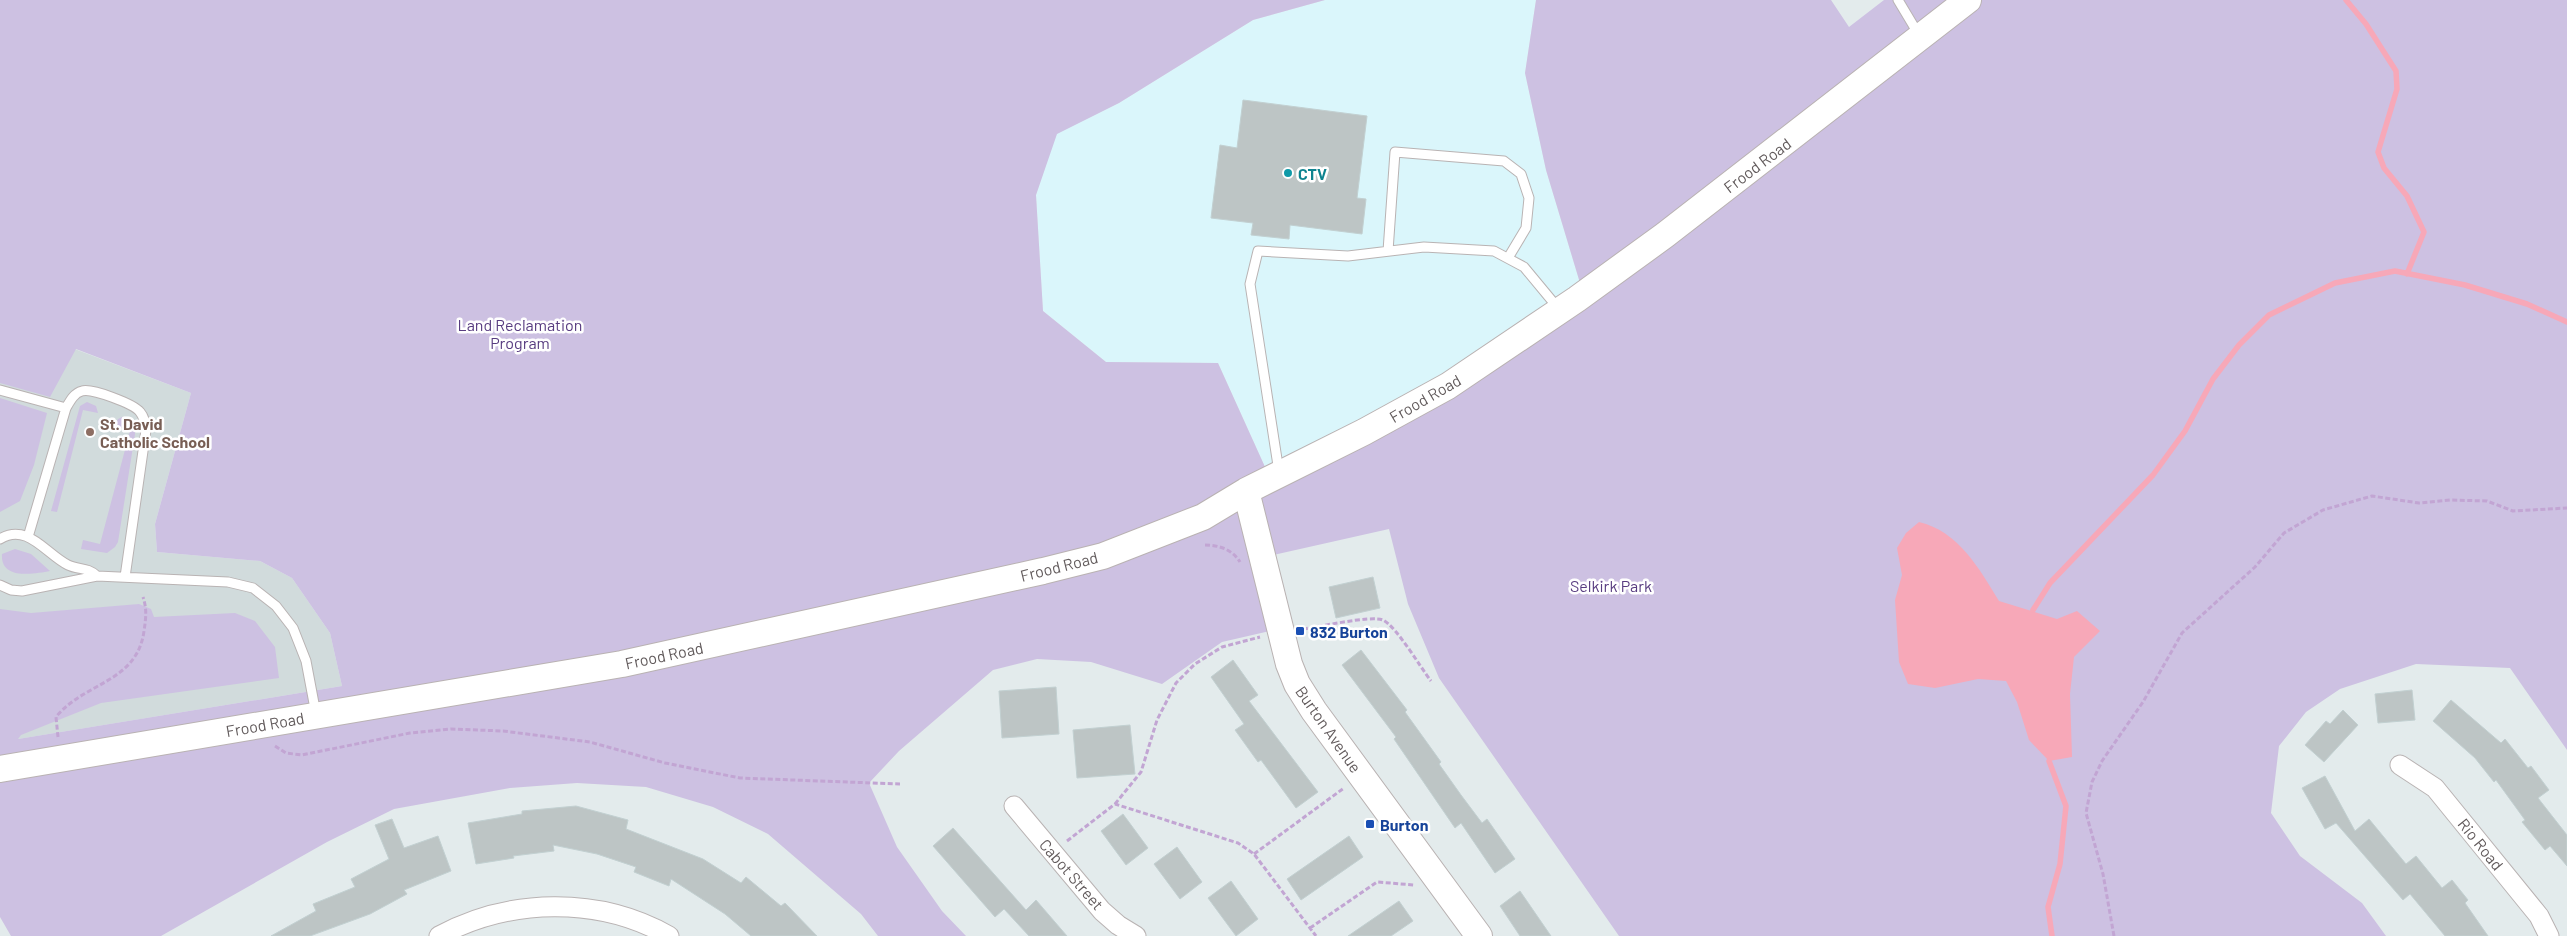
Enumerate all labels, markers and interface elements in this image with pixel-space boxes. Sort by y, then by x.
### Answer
street label: Frood Road [1720,134,1794,196]
place label: CTV [1298,164,1327,183]
marker: CTV [1282,167,1294,179]
park label: Land Reclamation Program [458,315,582,352]
street label: Frood Road [1386,370,1464,426]
place label: St. David Catholic School [100,414,210,451]
marker: St. David Catholic School [84,426,96,438]
street label: Frood Road [1018,547,1100,585]
park label: Selkirk Park [1570,576,1652,595]
place label: 832 Burton [1310,622,1388,641]
marker: 832 Burton [1294,625,1306,637]
street label: Frood Road [623,637,705,673]
street label: Burton Avenue [1292,682,1366,776]
street label: Frood Road [224,708,306,740]
street label: Rio Road [2454,814,2508,874]
place label: Burton [1380,815,1428,834]
marker: Burton [1364,818,1376,830]
street label: Cabot Street [1036,835,1108,913]

